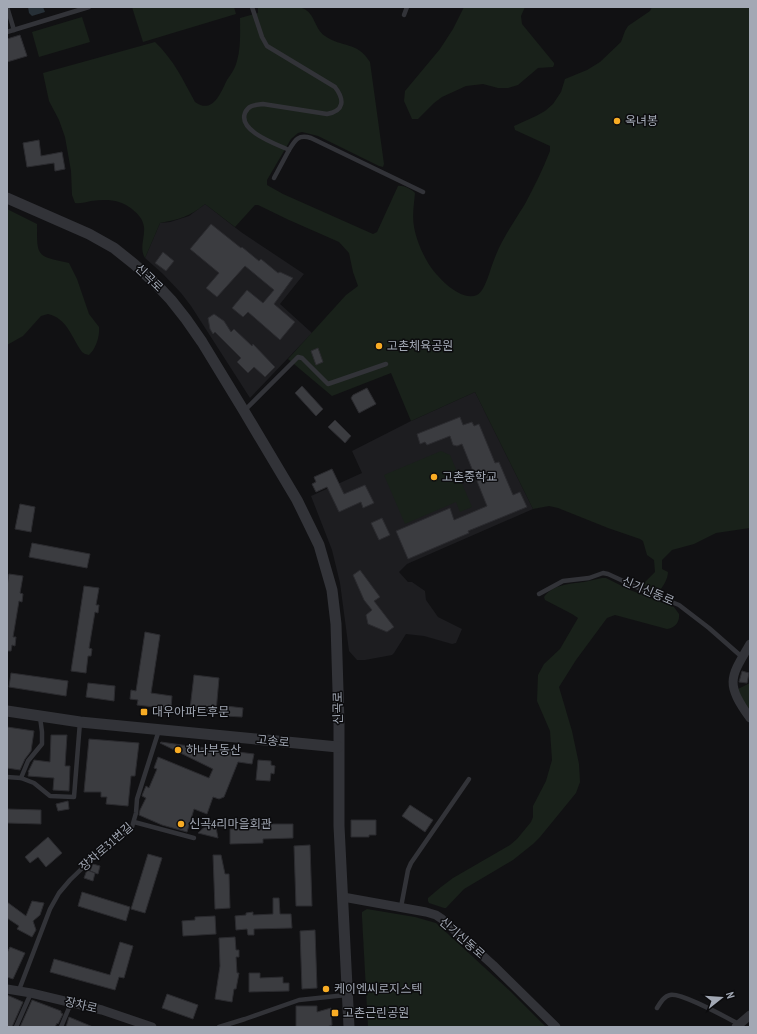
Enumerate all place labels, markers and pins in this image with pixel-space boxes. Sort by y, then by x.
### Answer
place label: 옥녀봉 [625,113,658,128]
marker: 옥녀봉 [612,116,622,126]
place label: 고촌체육공원 [387,338,453,353]
marker: 고촌체육공원 [374,341,384,351]
place label: 고촌중학교 [442,469,497,484]
marker: 고촌중학교 [429,472,439,482]
place label: 대우아파트후문 [152,704,229,719]
marker: 대우아파트후문 [139,707,149,717]
place label: 하나부동산 [186,742,241,757]
marker: 하나부동산 [173,745,183,755]
place label: 신곡4리마을회관 [189,816,272,831]
marker: 신곡4리마을회관 [176,819,186,829]
place label: 케이엔씨로지스텍 [334,981,422,996]
marker: 케이엔씨로지스텍 [321,984,331,994]
place label: 고촌근린공원 [343,1005,409,1020]
marker: 고촌근린공원 [330,1008,340,1018]

